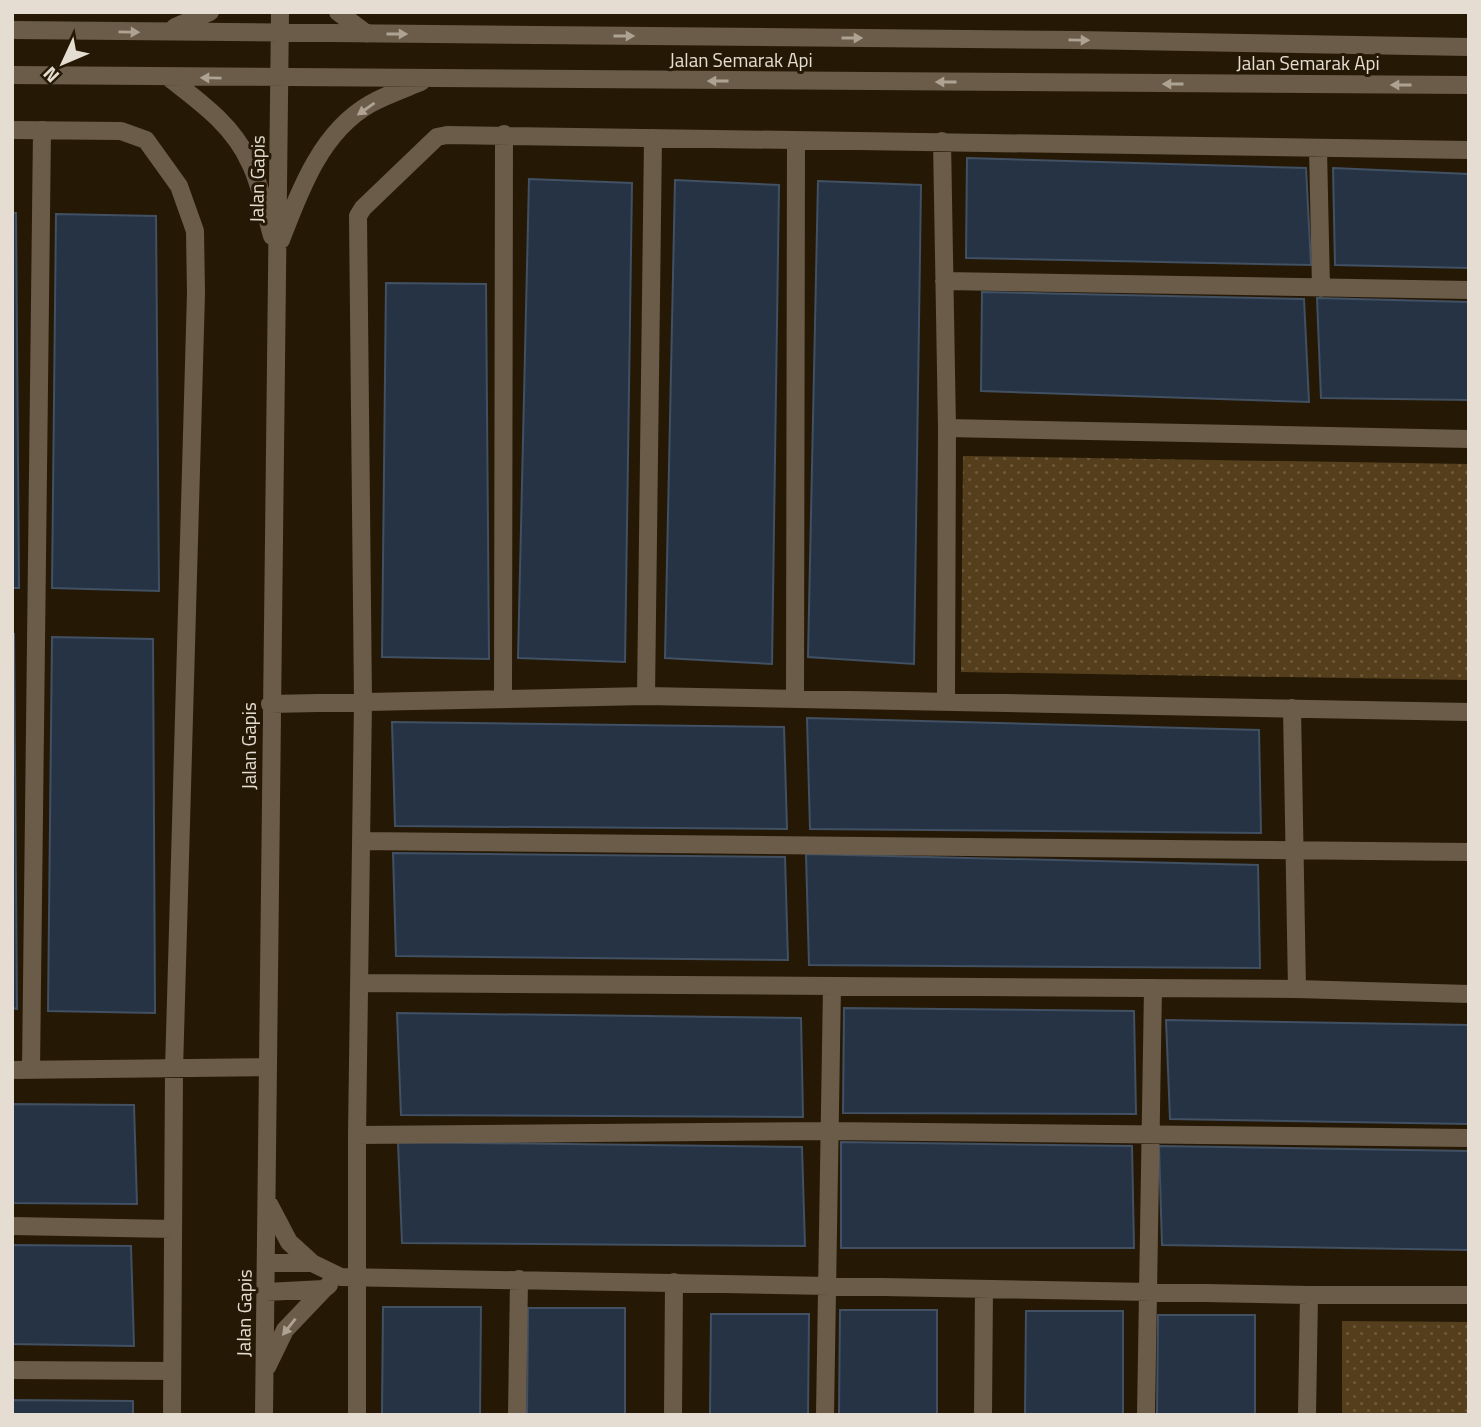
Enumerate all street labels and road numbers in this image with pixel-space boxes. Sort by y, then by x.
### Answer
street label: Jalan Semarak Api [669,45,813,74]
street label: Jalan Semarak Api [1236,48,1380,77]
street label: Jalan Gapis [241,135,272,223]
street label: Jalan Gapis [234,702,263,790]
street label: Jalan Gapis [228,1269,259,1357]

